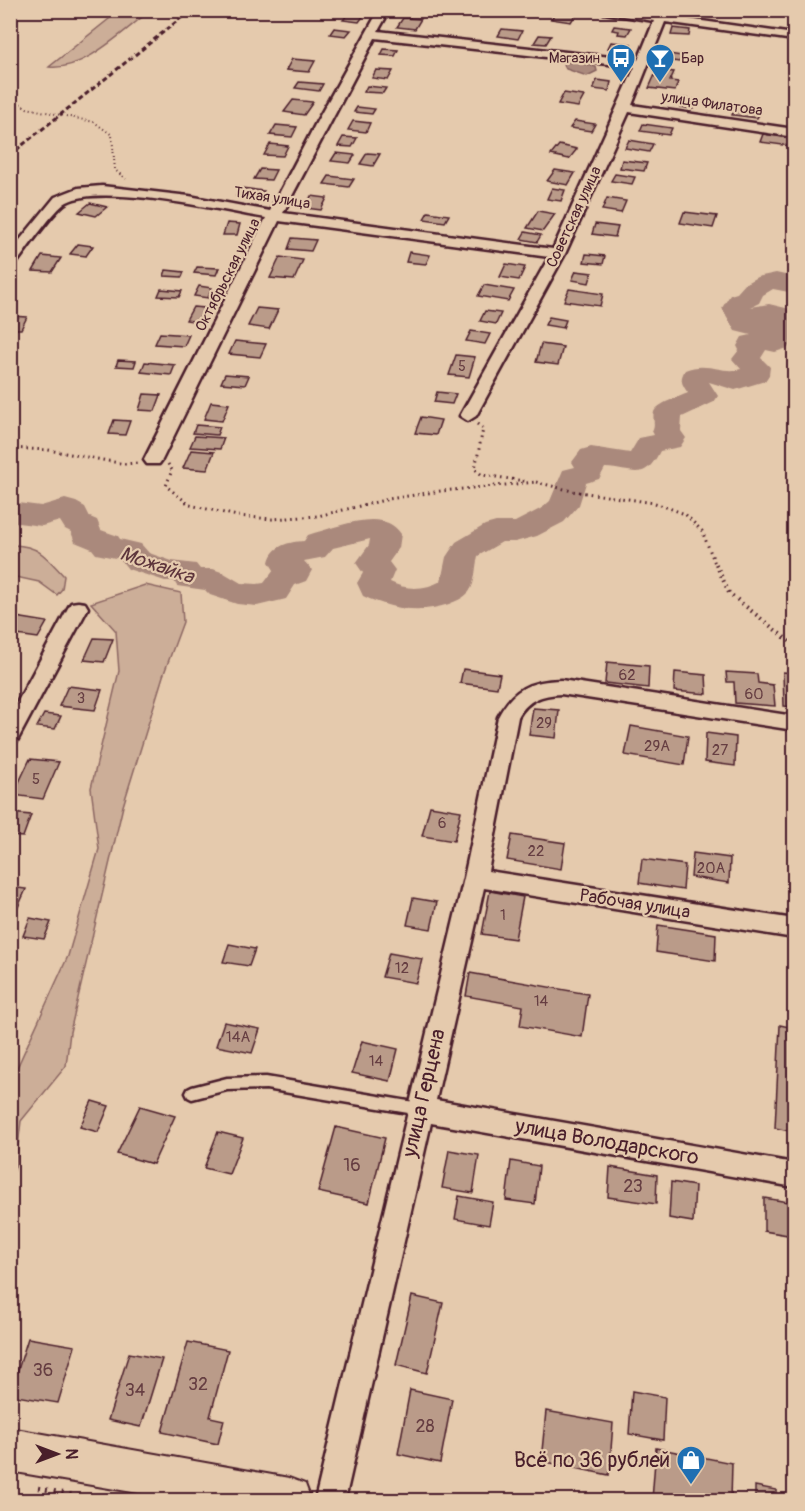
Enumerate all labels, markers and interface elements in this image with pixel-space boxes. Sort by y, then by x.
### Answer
bus stop icon: Магазин [605,42,637,84]
bar icon: Бар [644,42,676,84]
place label: Магазин [549,49,600,68]
place label: Бар [681,49,704,68]
street label: улица Филатова [659,87,764,121]
street label: Советская улица [542,163,606,271]
street label: Тихая улица [232,183,312,213]
street label: Октябрьская улица [191,215,265,335]
house number: 5 [458,358,466,375]
water label: Можайка [117,541,199,590]
house number: 62 [618,666,636,685]
house number: 60 [745,685,763,704]
house number: 3 [77,689,85,708]
house number: 29 [536,714,552,733]
house number: 29А [644,737,670,756]
house number: 27 [712,741,728,760]
house number: 5 [32,770,40,789]
house number: 6 [438,814,446,833]
house number: 22 [528,842,544,861]
house number: 20А [697,859,725,878]
street label: Рабочая улица [578,884,692,924]
house number: 1 [500,906,506,925]
house number: 12 [395,959,409,978]
house number: 14 [534,992,549,1011]
street label: улица Герцена [396,1026,452,1161]
house number: 14А [226,1028,250,1047]
house number: 14 [369,1052,384,1071]
street label: улица Володарского [512,1112,701,1171]
house number: 16 [343,1154,361,1177]
house number: 23 [623,1175,643,1198]
house number: 36 [33,1359,53,1382]
house number: 32 [188,1373,208,1396]
house number: 34 [125,1379,146,1402]
house number: 28 [415,1415,435,1438]
north arrow [27,1424,87,1484]
shop icon: Всё по 36 рублей [675,1444,707,1486]
place label: Всё по 36 рублей [514,1447,670,1474]
text: N [61,1449,81,1460]

